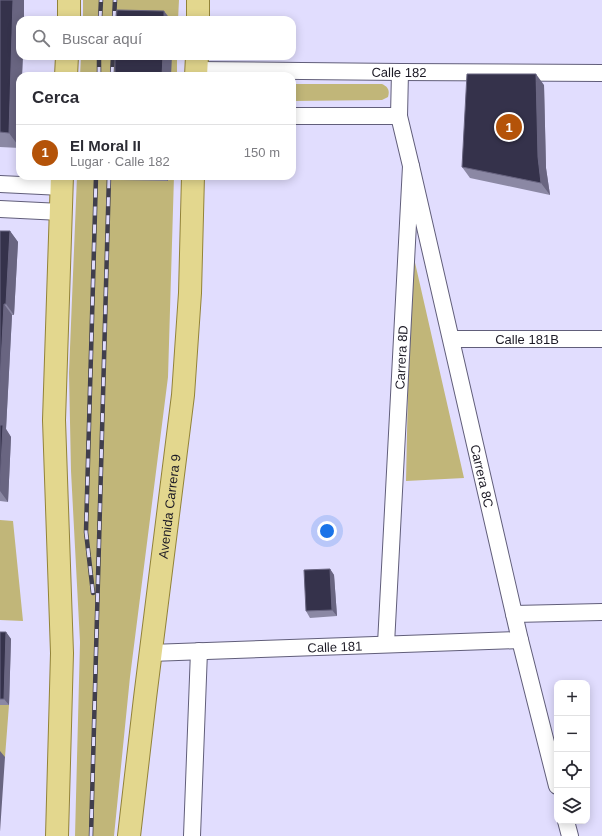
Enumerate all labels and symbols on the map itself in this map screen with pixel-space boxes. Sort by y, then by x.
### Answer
street label: Calle 182 [371,64,427,80]
pin: 1 [496,112,522,142]
street label: Carrera 8D [392,325,410,390]
street label: Calle 181B [495,332,559,347]
street label: Carrera 8C [468,443,497,509]
street label: Avenida Carrera 9 [155,453,183,560]
your location [317,521,337,541]
street label: Calle 181 [307,638,363,655]

